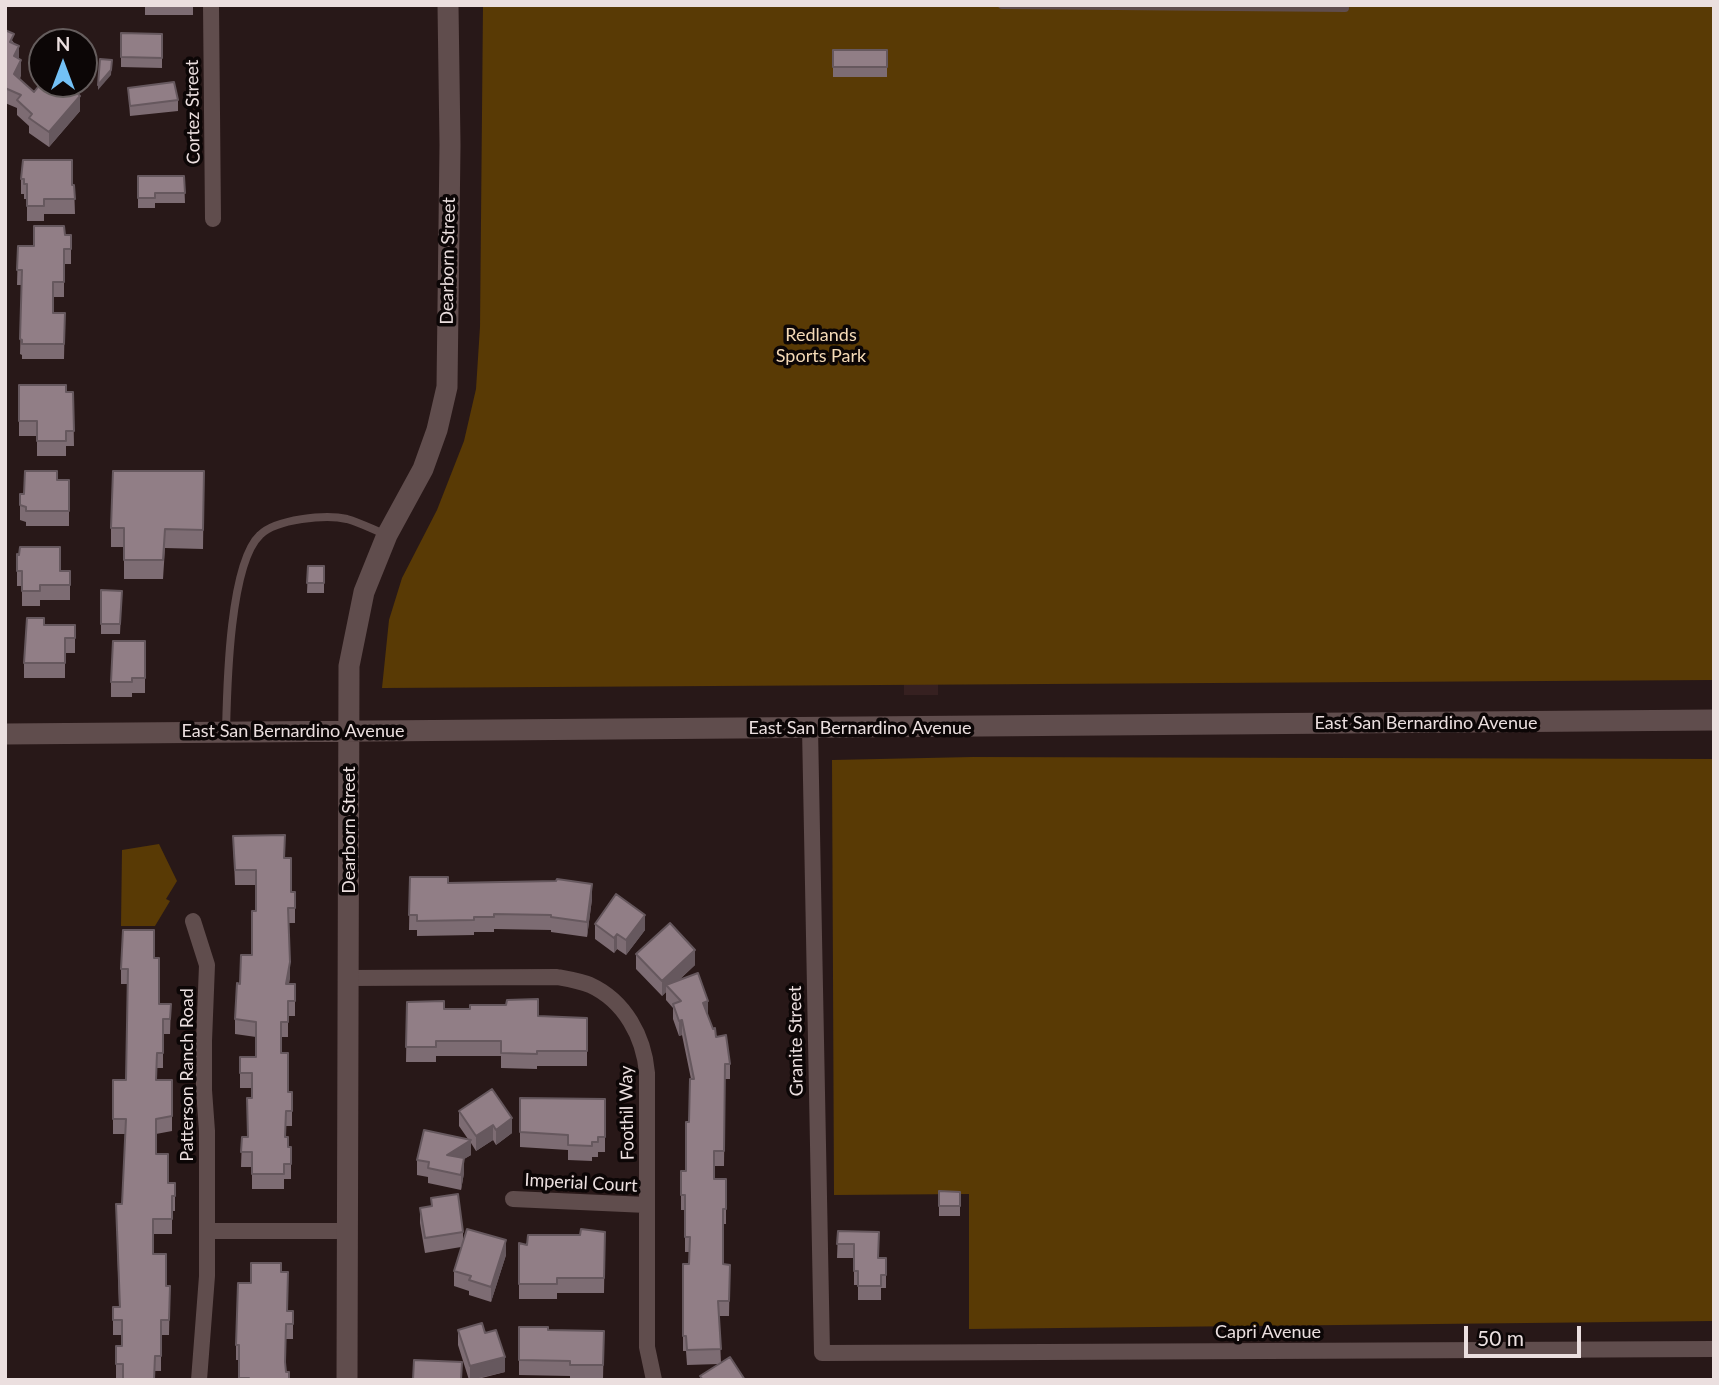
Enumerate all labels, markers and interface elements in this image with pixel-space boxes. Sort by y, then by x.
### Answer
north arrow [28,28,98,98]
text: N [56,32,70,55]
street label: Cortez Street [181,59,205,165]
street label: Dearborn Street [436,197,460,325]
park label: Redlands Sports Park [776,324,866,366]
street label: East San Bernardino Avenue [1315,712,1537,734]
street label: East San Bernardino Avenue [749,717,971,739]
street label: East San Bernardino Avenue [182,720,404,742]
street label: Dearborn Street [338,766,360,894]
street label: Granite Street [784,986,808,1096]
street label: Patterson Ranch Road [176,988,198,1162]
street label: Foothil Way [615,1065,639,1161]
street label: Imperial Court [524,1169,638,1197]
scale bar [1467,1312,1584,1356]
street label: Capri Avenue [1215,1321,1321,1343]
text: 50 m [1477,1325,1524,1350]

